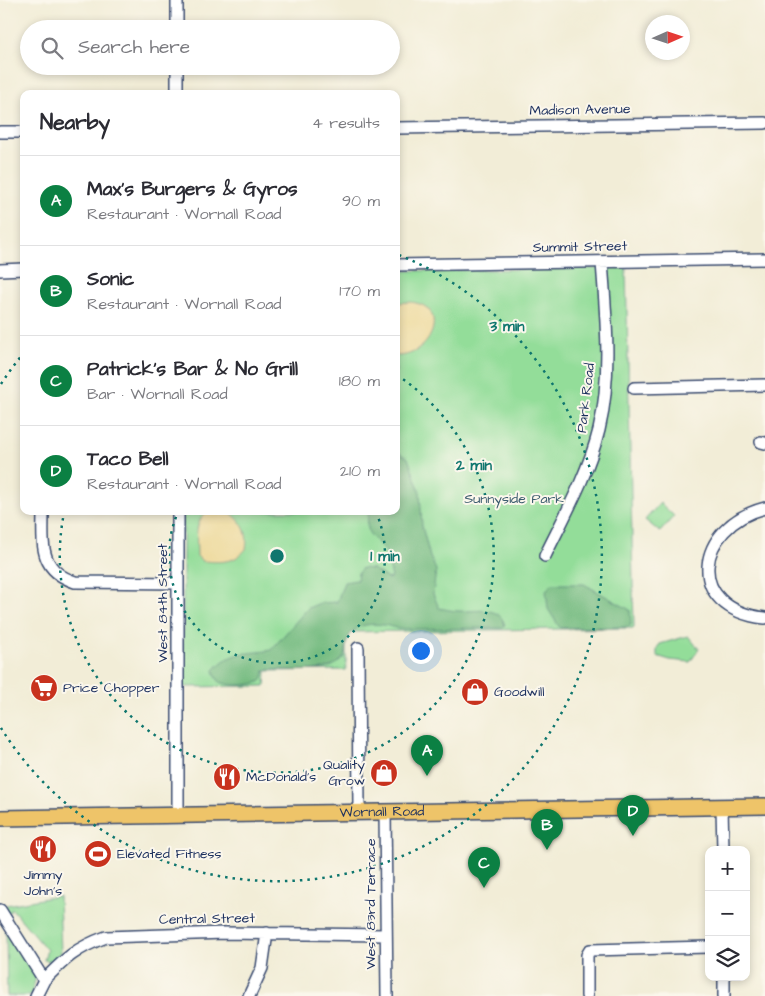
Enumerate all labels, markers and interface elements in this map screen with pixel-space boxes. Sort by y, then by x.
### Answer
north arrow [645,15,690,60]
search box [20,20,400,75]
icon: search [38,34,66,62]
text: Search here [78,34,190,61]
street label: Madison Avenue [529,99,631,121]
text: Nearby [40,108,110,137]
text: 4 results [312,112,380,134]
text: Max's Burgers & Gyros [87,176,298,203]
text: A [51,190,61,212]
text: 90 m [342,190,380,212]
text: Restaurant · Wornall Road [87,203,282,225]
street label: Summit Street [533,236,628,258]
text: Sonic [87,266,134,293]
text: B [50,280,62,302]
text: 170 m [339,280,380,302]
text: Restaurant · Wornall Road [87,293,282,315]
text: 3 min [488,316,525,337]
text: Patrick's Bar & No Grill [87,356,298,383]
street label: Park Road [572,362,600,434]
text: C [50,370,62,392]
text: 180 m [339,370,380,392]
text: Bar · Wornall Road [87,383,228,405]
text: Taco Bell [87,446,169,473]
text: 2 min [455,455,493,476]
text: D [51,460,61,482]
text: 210 m [340,460,380,482]
text: Restaurant · Wornall Road [87,473,282,495]
park label: Sunnyside Park [464,489,564,509]
street label: West 84th Street [153,543,173,663]
text: 1 min [370,546,400,567]
centre of rings [268,547,286,565]
your location [408,638,434,664]
supermarket icon: Price Chopper [29,673,59,703]
shop icon: Goodwill [460,677,490,707]
place label: Price Chopper [63,678,160,698]
place label: Goodwill [494,682,544,702]
pin: A [411,735,443,776]
place label: Quality Grow [323,755,365,791]
shop icon: Quality Grow [369,758,399,788]
restaurant icon: McDonald's [212,762,242,792]
place label: McDonald's [246,767,316,787]
pin: D [617,795,649,836]
street label: Wornall Road [339,801,425,823]
pin: B [531,809,563,850]
restaurant icon: Jimmy John's [28,834,58,864]
street label: West 83rd Terrace [361,838,381,970]
sports icon: Elevated Fitness [83,839,113,869]
place label: Elevated Fitness [117,844,222,864]
map controls [705,846,750,981]
button: + [705,846,750,891]
pin: C [468,847,500,888]
place label: Jimmy John's [23,865,63,901]
button: − [705,891,750,936]
street label: Central Street [159,908,255,930]
button: layers [705,936,750,981]

